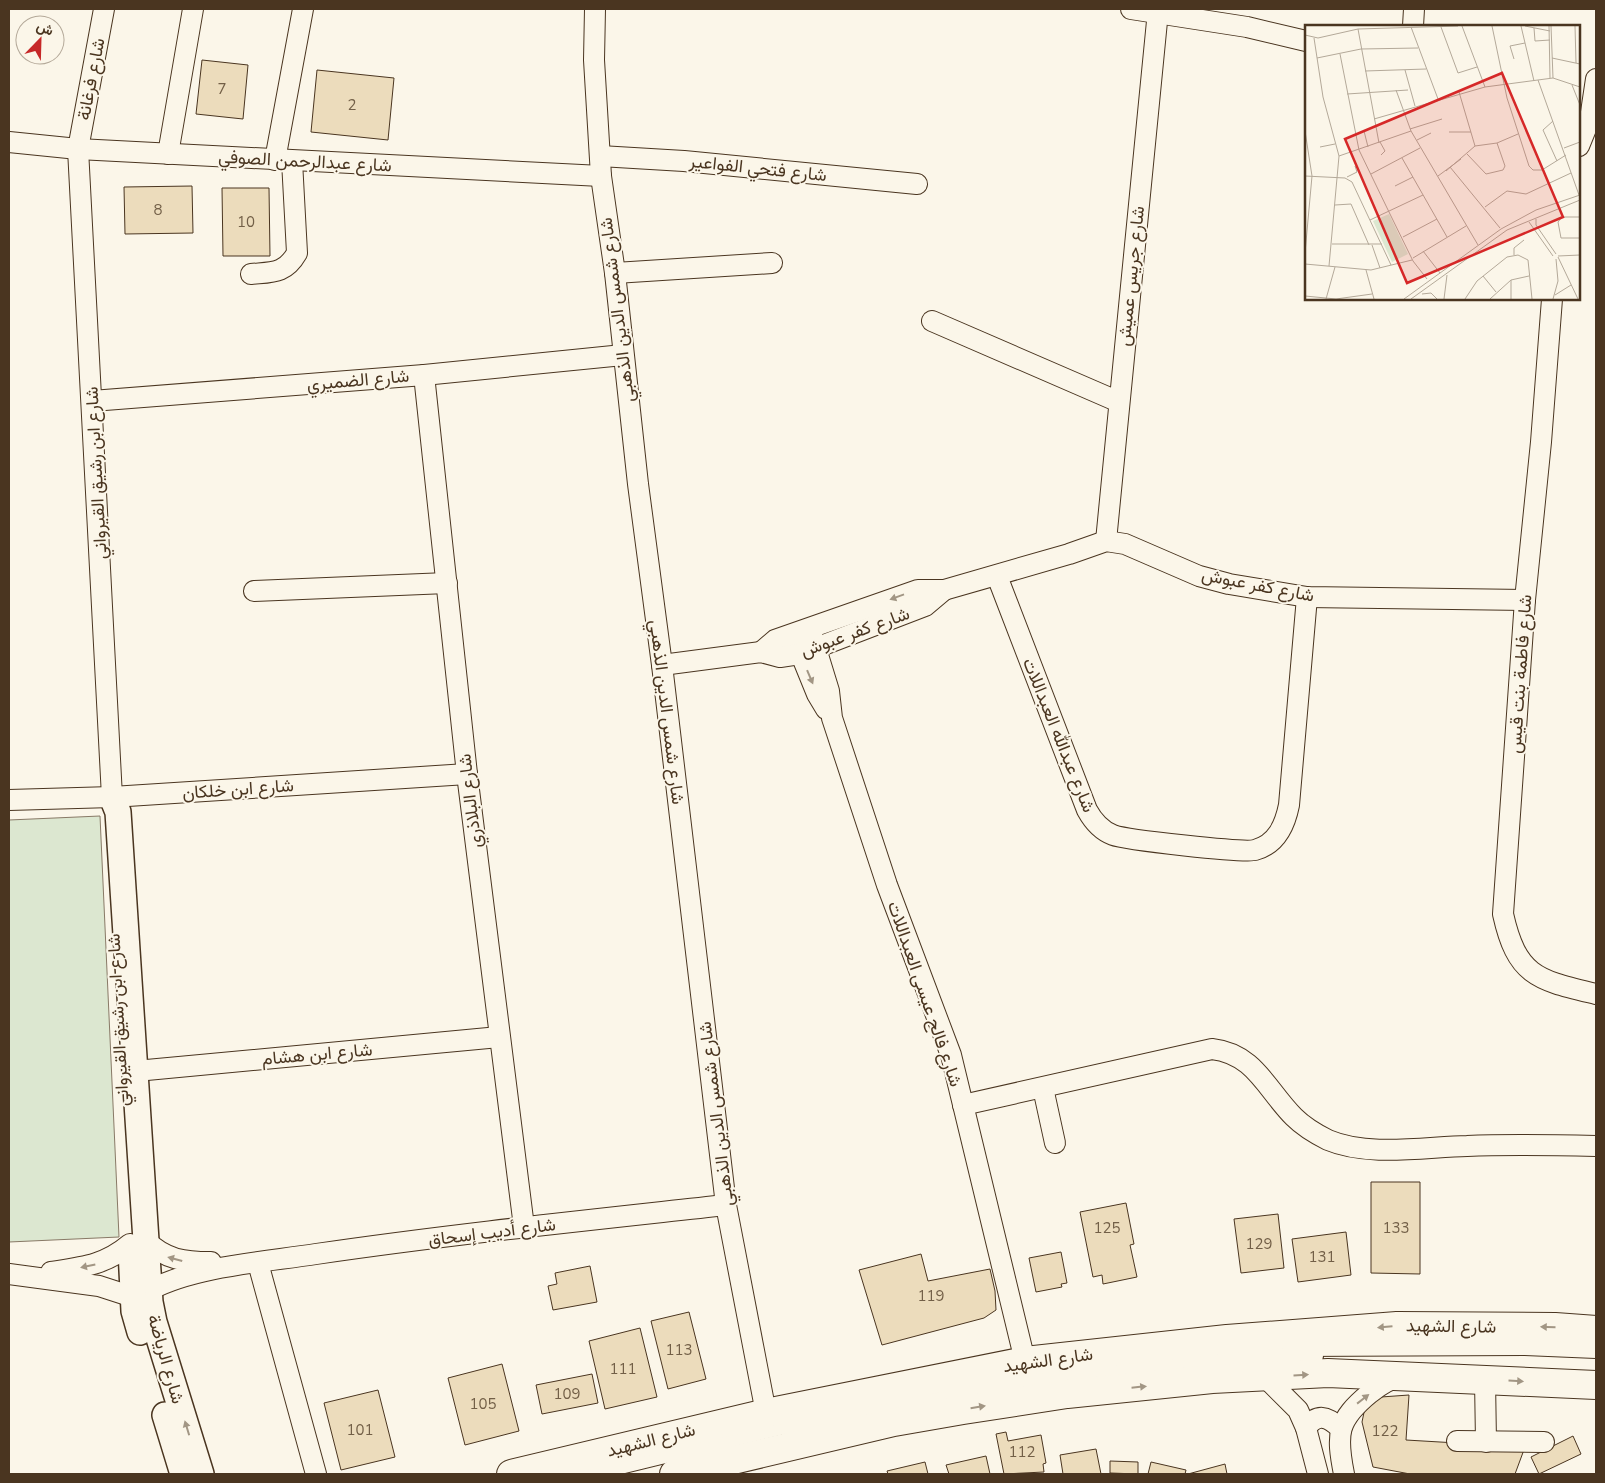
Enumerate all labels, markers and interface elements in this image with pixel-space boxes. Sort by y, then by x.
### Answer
north arrow [15,15,65,65]
text: ش [33,16,56,41]
inset map [1305,25,1580,300]
street label: شارع فرغانة [71,36,111,122]
house number: 7 [217,79,227,99]
house number: 2 [347,95,357,115]
street label: شارع عبدالرحمن الصوفي [217,144,392,181]
street label: شارع فتحي الفواعير [687,149,828,190]
house number: 8 [153,200,163,220]
street label: شارع جريس عميش [1112,205,1150,347]
house number: 10 [237,212,255,232]
street label: شارع شمس الدين الذهبي [594,216,643,404]
street label: شارع الضميري [306,364,411,399]
street label: شارع ابن رشيق القيرواني [79,386,116,560]
street label: شارع كفر عبوش [1200,562,1316,608]
one-way arrow [889,593,904,601]
street label: شارع فاطمة بنت قيس [1502,594,1538,754]
street label: شارع كفر عبوش [797,601,913,663]
street label: شارع شمس الدين الذهبي [641,618,690,806]
street label: شارع عبدالله العبداللات [1017,654,1101,816]
one-way arrow [806,670,814,684]
street label: شارع البلاذري [452,752,491,849]
street label: شارع ابن خلكان [181,773,295,805]
street label: شارع فالح عيسى العبداللات [882,898,968,1090]
street label: شارع ابن رشيق القيرواني [101,933,138,1107]
street label: شارع شمس الدين الذهبي [693,1020,742,1208]
street label: شارع ابن هشام [261,1037,373,1071]
street label: شارع أديب إسحاق [427,1212,557,1252]
house number: 125 [1093,1218,1121,1238]
house number: 133 [1382,1218,1410,1238]
house number: 129 [1245,1234,1273,1254]
house number: 131 [1308,1247,1336,1267]
one-way arrow [167,1255,182,1263]
one-way arrow [81,1262,96,1270]
house number: 119 [917,1286,945,1306]
street label: شارع الرياضة [142,1312,190,1406]
street label: شارع الشهيد [1406,1313,1496,1339]
one-way arrow [1377,1323,1393,1331]
one-way arrow [1539,1323,1555,1331]
house number: 113 [665,1340,693,1360]
street label: شارع الشهيد [1002,1342,1094,1378]
house number: 111 [609,1359,637,1379]
one-way arrow [1293,1370,1309,1378]
one-way arrow [1508,1378,1524,1386]
one-way arrow [1131,1382,1147,1390]
house number: 109 [553,1384,581,1404]
house number: 105 [469,1394,497,1414]
one-way arrow [1356,1394,1369,1404]
one-way arrow [970,1403,986,1411]
street label: شارع الشهيد [604,1417,698,1463]
one-way arrow [183,1420,190,1435]
house number: 101 [346,1420,374,1440]
house number: 122 [1371,1421,1399,1441]
house number: 112 [1008,1442,1036,1462]

